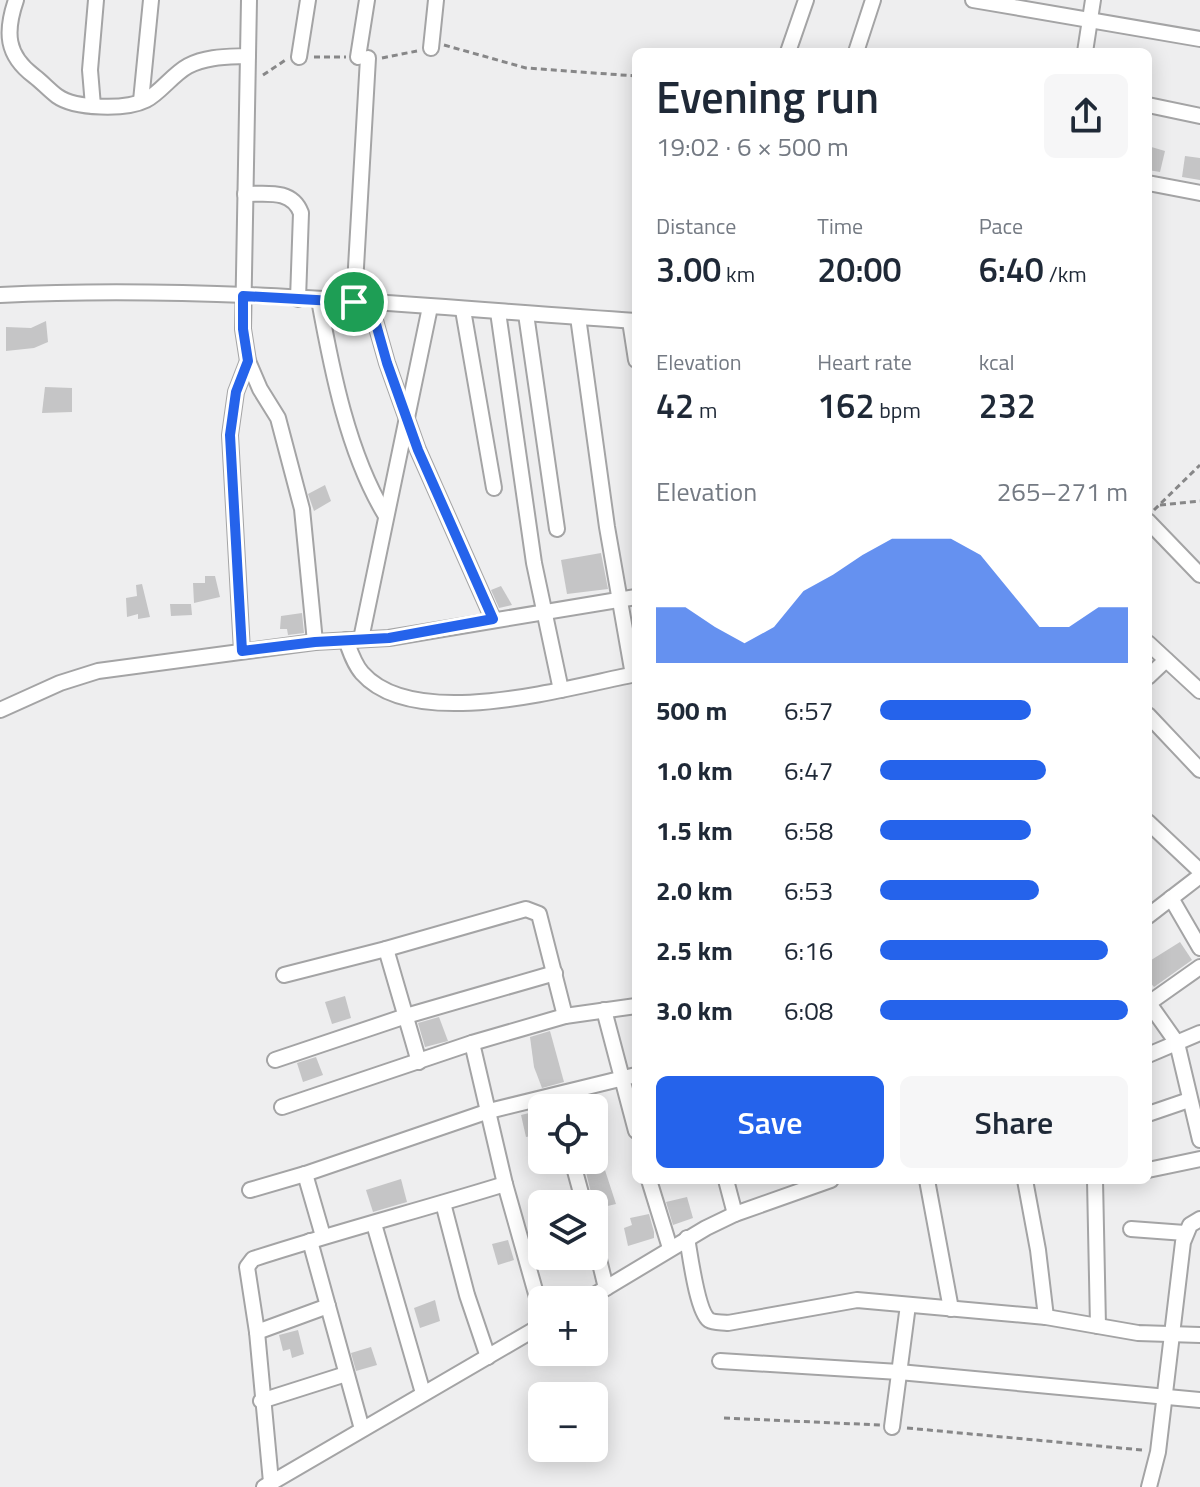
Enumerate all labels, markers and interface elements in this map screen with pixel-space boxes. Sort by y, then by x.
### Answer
text: Evening run [656,63,879,130]
button: share [1044,74,1128,158]
text: 19:02 · 6 × 500 m [656,127,849,166]
text: Distance [656,209,736,243]
text: Time [817,209,863,243]
text: Pace [979,209,1023,243]
text: 3.00 [656,243,721,295]
text: 20:00 [817,243,902,295]
text: 6:40 [979,243,1044,295]
text: km [721,257,755,291]
text: /km [1044,257,1087,291]
pin [320,268,388,336]
icon: arrive [332,280,376,324]
text: Elevation [656,345,742,379]
text: Heart rate [817,345,912,379]
text: kcal [979,345,1015,379]
text: 42 [656,379,694,431]
text: 162 [817,379,874,431]
text: 232 [979,379,1036,431]
text: m [694,393,717,427]
text: bpm [874,393,921,427]
text: Elevation [656,472,757,511]
text: 265–271 m [997,472,1128,511]
text: 500 m [656,691,727,730]
text: 6:57 [784,691,833,730]
text: 1.0 km [656,751,733,790]
text: 6:47 [784,751,833,790]
text: 1.5 km [656,811,733,850]
text: 6:58 [784,811,833,850]
text: 2.0 km [656,871,733,910]
text: 6:53 [784,871,833,910]
text: 2.5 km [656,931,733,970]
text: 6:16 [784,931,833,970]
text: 3.0 km [656,991,733,1030]
text: 6:08 [784,991,833,1030]
button: Save [656,1076,884,1168]
button: Share [900,1076,1128,1168]
map controls [528,1094,608,1462]
button: locate [528,1094,608,1174]
button: layers [528,1190,608,1270]
button: + [528,1286,608,1366]
button: − [528,1382,608,1462]

